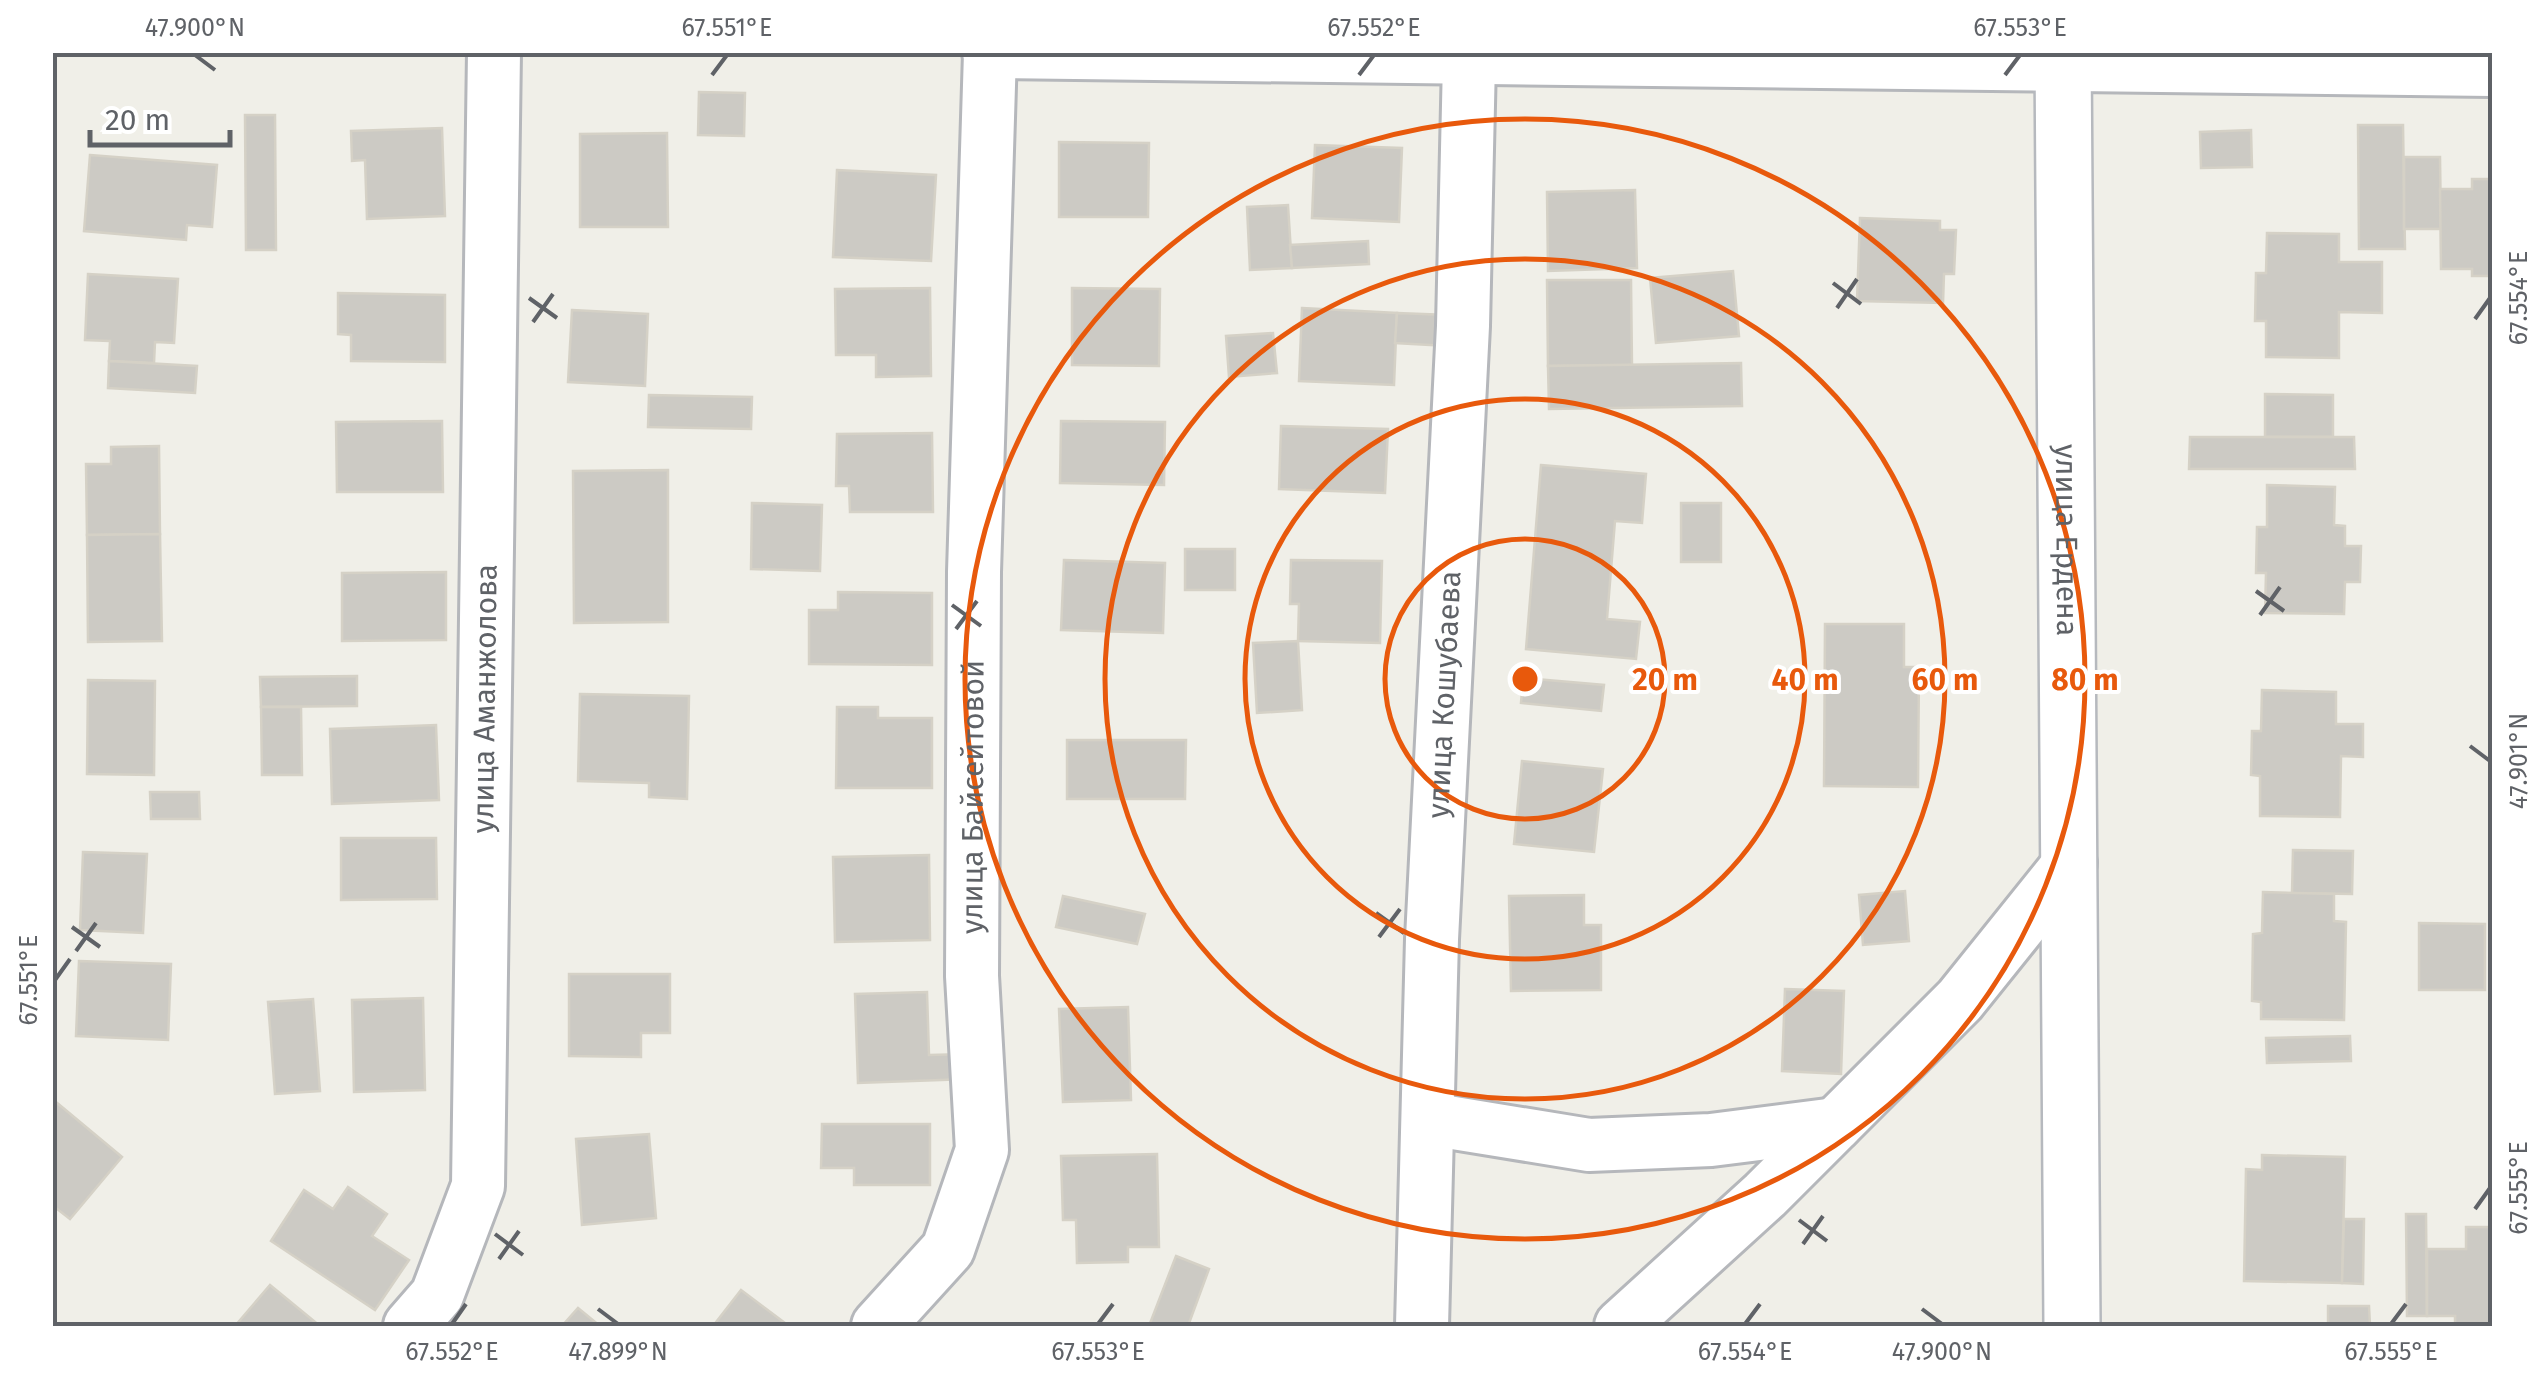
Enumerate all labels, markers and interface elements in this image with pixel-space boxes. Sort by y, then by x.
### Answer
text: 47.900°N [145,13,245,43]
text: 67.551°E [682,13,772,43]
text: 67.552°E [1327,13,1421,43]
text: 67.553°E [1973,13,2067,43]
scale bar [90,85,230,147]
text: 20 m [105,102,170,138]
text: 67.554°E [2504,251,2534,345]
street label: улица Ердена [2048,444,2085,636]
street label: улица Аманжолова [465,564,505,834]
street label: улица Кошубаева [1420,570,1469,819]
street label: улица Байсейтовой [954,660,992,934]
centre of rings [1507,661,1543,697]
text: 20 m [1632,662,1698,698]
text: 40 m [1772,662,1838,698]
text: 60 m [1912,662,1978,698]
text: 80 m [2051,662,2119,698]
text: 47.901°N [2504,713,2534,809]
text: 67.551°E [14,935,44,1025]
text: 67.555°E [2504,1141,2534,1235]
text: 67.552°E [405,1337,499,1367]
text: 47.899°N [568,1337,668,1367]
text: 67.553°E [1051,1337,1145,1367]
text: 67.554°E [1698,1337,1792,1367]
text: 47.900°N [1892,1337,1992,1367]
text: 67.555°E [2344,1337,2438,1367]

